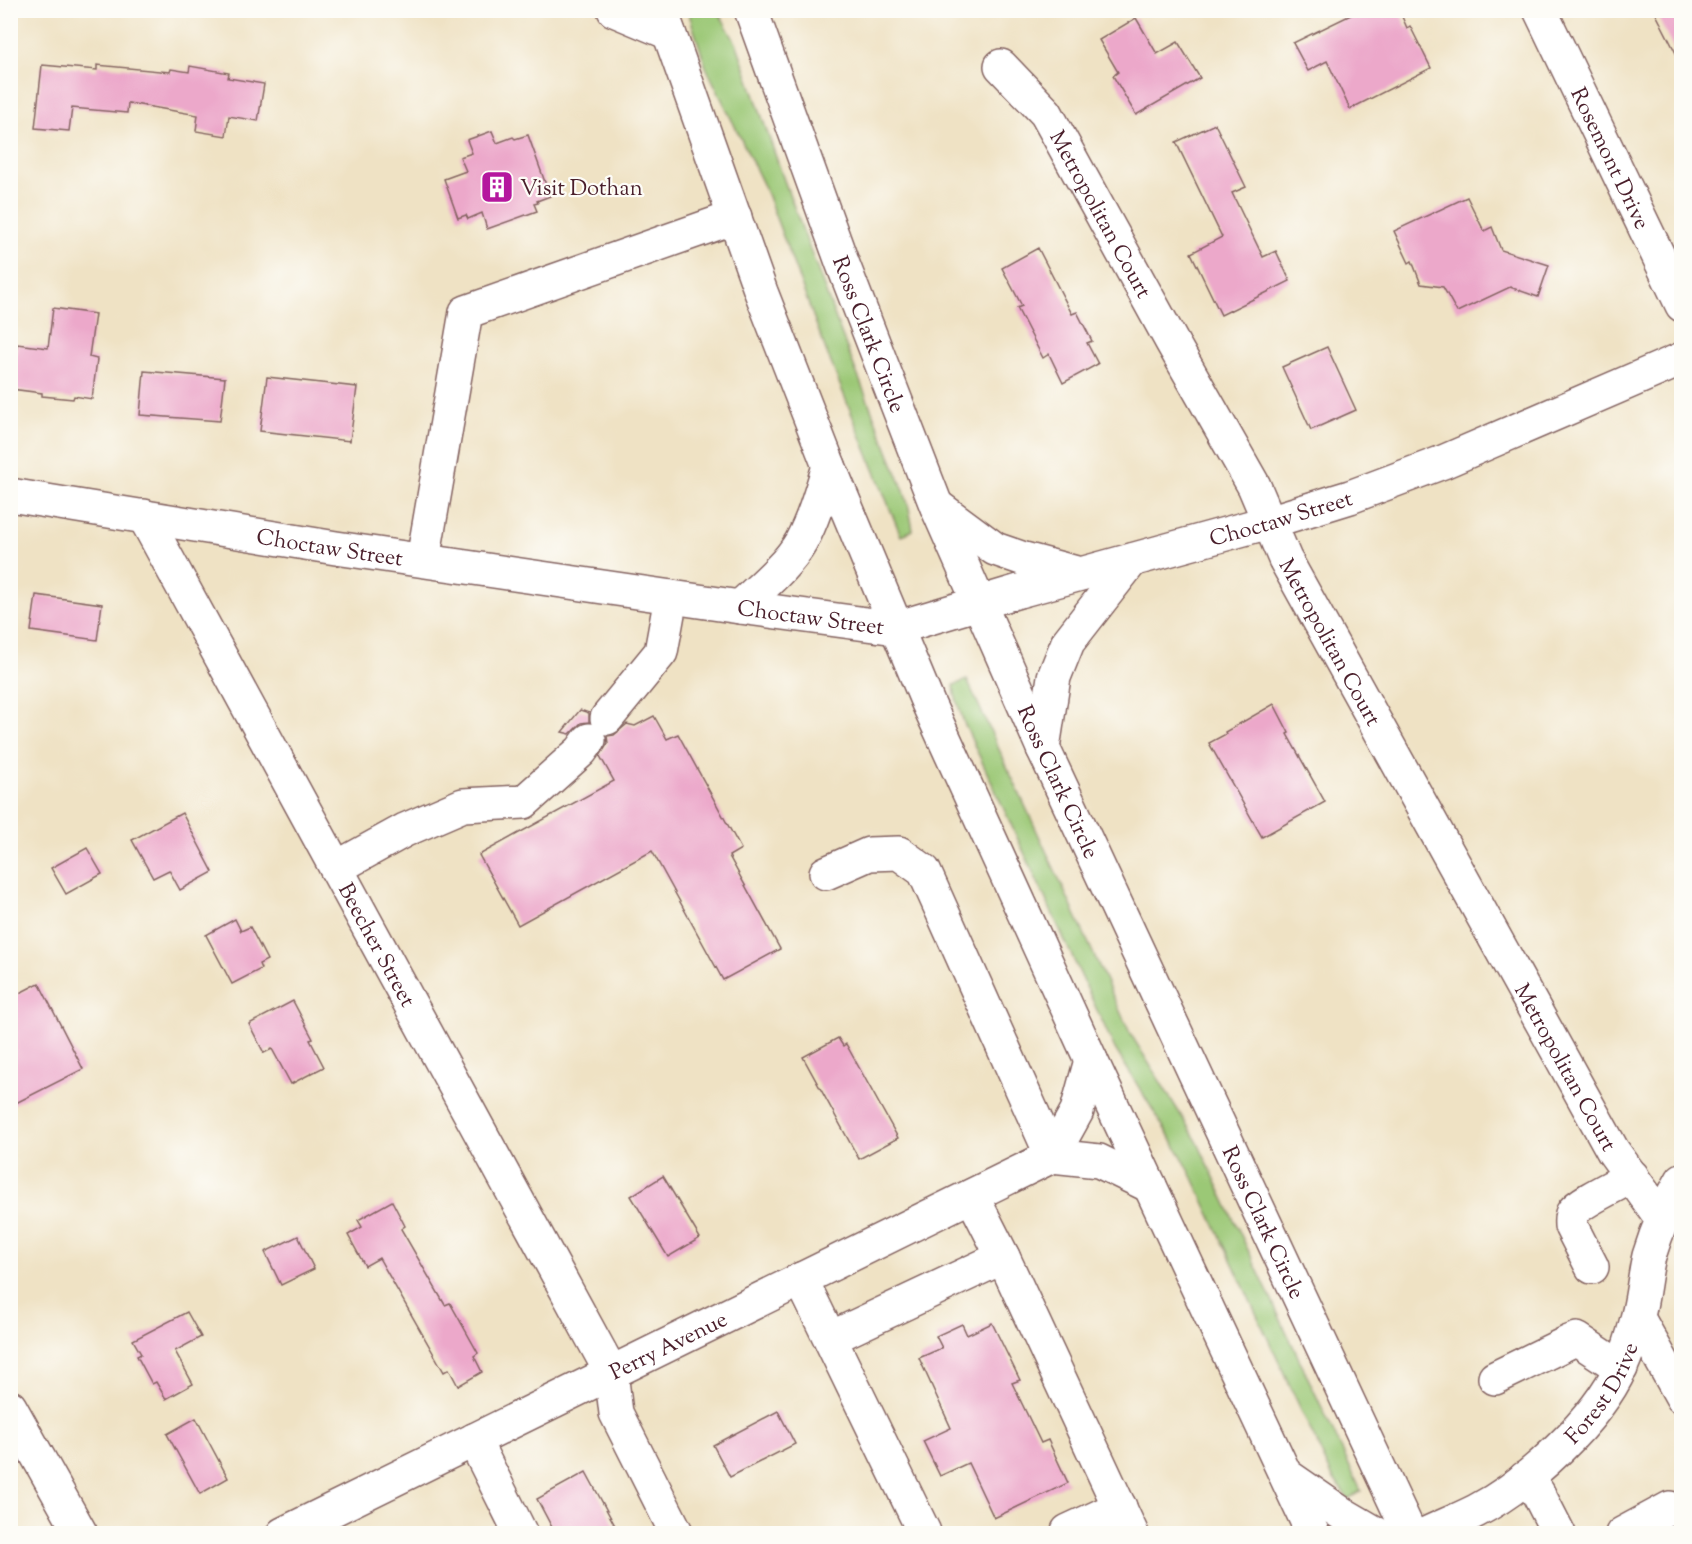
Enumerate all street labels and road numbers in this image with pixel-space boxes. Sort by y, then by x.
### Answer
street label: Rosemont Drive [1561,83,1656,235]
street label: Metropolitan Court [1040,125,1158,305]
street label: Ross Clark Circle [822,252,912,418]
street label: Choctaw Street [1206,484,1357,557]
street label: Choctaw Street [254,522,405,577]
street label: Metropolitan Court [1269,554,1388,733]
street label: Choctaw Street [735,594,886,645]
street label: Ross Clark Circle [1007,701,1105,865]
street label: Beecher Street [328,878,422,1014]
street label: Metropolitan Court [1504,979,1623,1158]
street label: Ross Clark Circle [1212,1141,1311,1305]
street label: Perry Avenue [605,1305,734,1390]
street label: Forest Drive [1559,1339,1648,1453]

